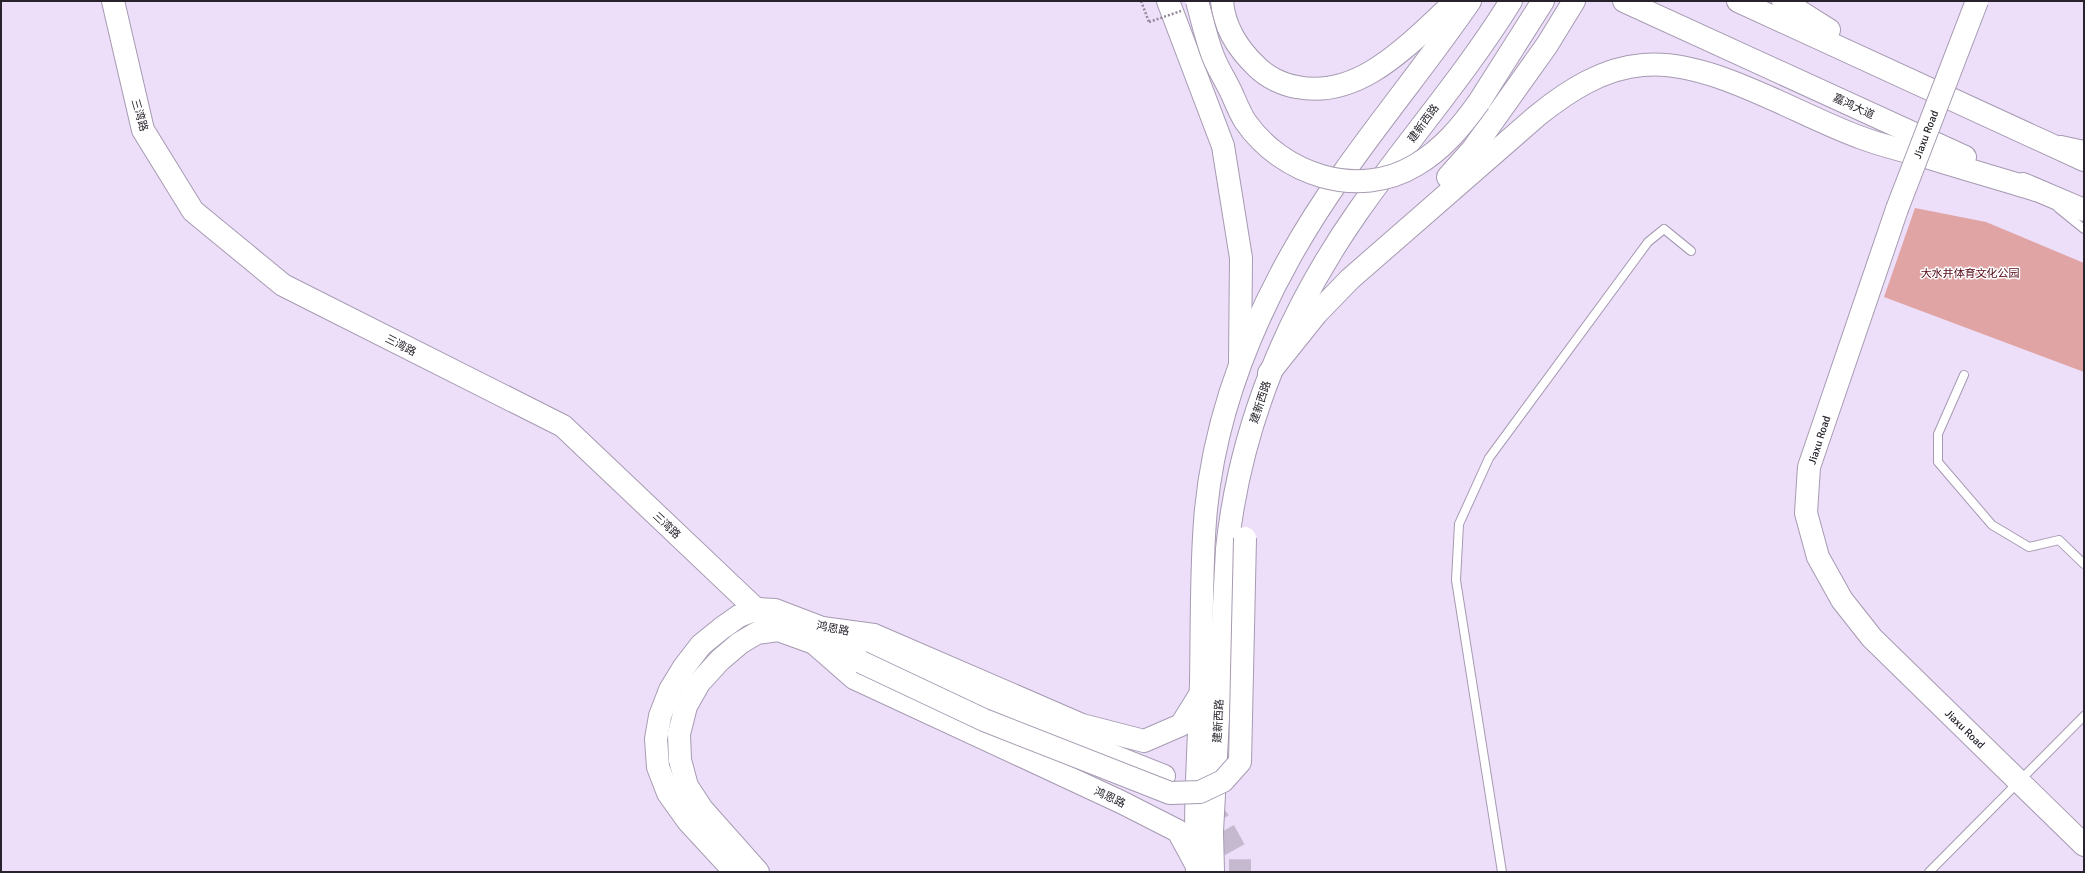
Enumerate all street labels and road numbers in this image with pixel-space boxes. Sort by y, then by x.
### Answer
street label: 嘉鸿大道 [1831,91,1876,122]
street label: 三湾路 [129,97,150,133]
street label: 建新西路 [1405,102,1442,145]
street label: Jiaxu Road [1911,108,1941,160]
street label: 三湾路 [383,332,418,359]
street label: 建新西路 [1247,379,1273,425]
street label: Jiaxu Road [1805,414,1834,466]
street label: 三湾路 [650,509,683,541]
street label: 鸿恩路 [815,619,850,638]
street label: 建新西路 [1211,699,1226,743]
street label: Jiaxu Road [1942,707,1987,752]
street label: 鸿恩路 [1092,785,1127,810]

